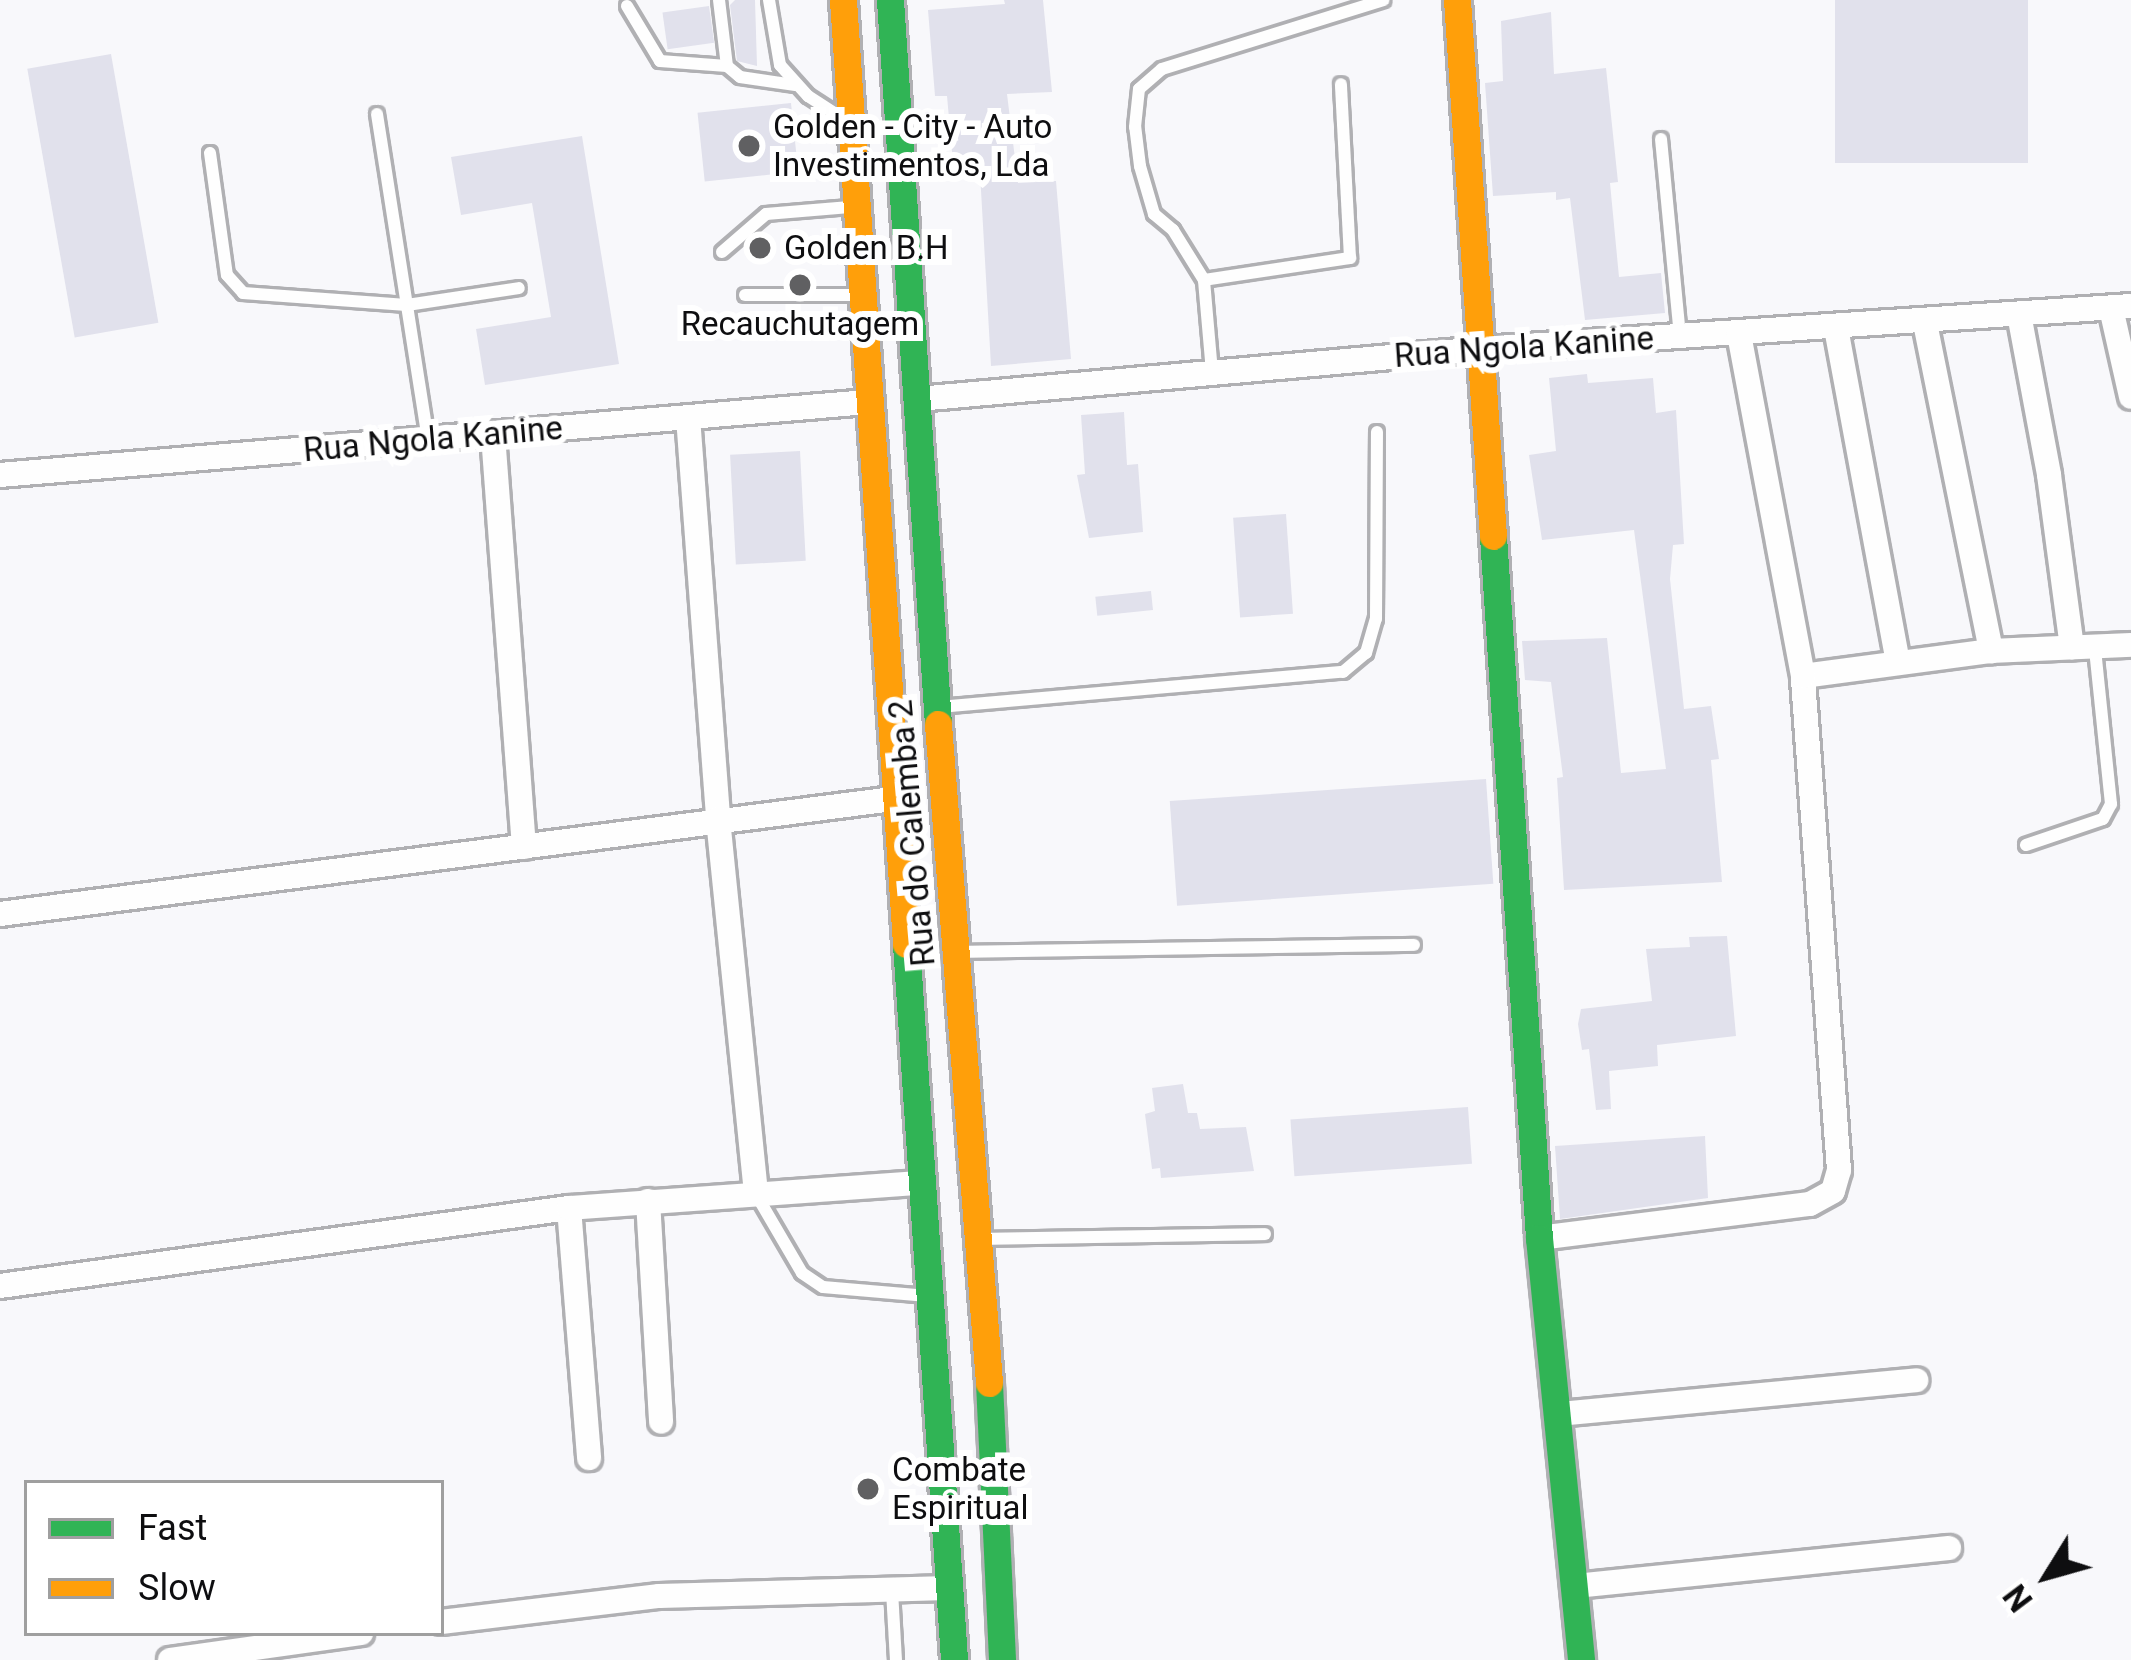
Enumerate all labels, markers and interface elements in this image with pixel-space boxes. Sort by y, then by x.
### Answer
place label: Golden - City - Auto Investimentos, Lda [773,107,1052,185]
marker: Golden - City - Auto Investimentos, Lda [736,133,762,159]
place label: Golden B.H [784,228,949,268]
marker: Golden B.H [747,235,773,261]
marker: Recauchutagem [787,272,813,298]
place label: Recauchutagem [681,304,919,344]
street label: Rua Ngola Kanine [1393,318,1655,376]
street label: Rua Ngola Kanine [302,408,564,470]
street label: Rua do Calemba 2 [881,698,943,968]
place label: Combate Espiritual [892,1450,1029,1528]
marker: Combate Espiritual [855,1476,881,1502]
legend [24,1480,444,1636]
text: Fast [138,1507,207,1549]
north arrow [1987,1516,2107,1636]
text: Slow [138,1567,216,1609]
text: N [1995,1577,2040,1619]

